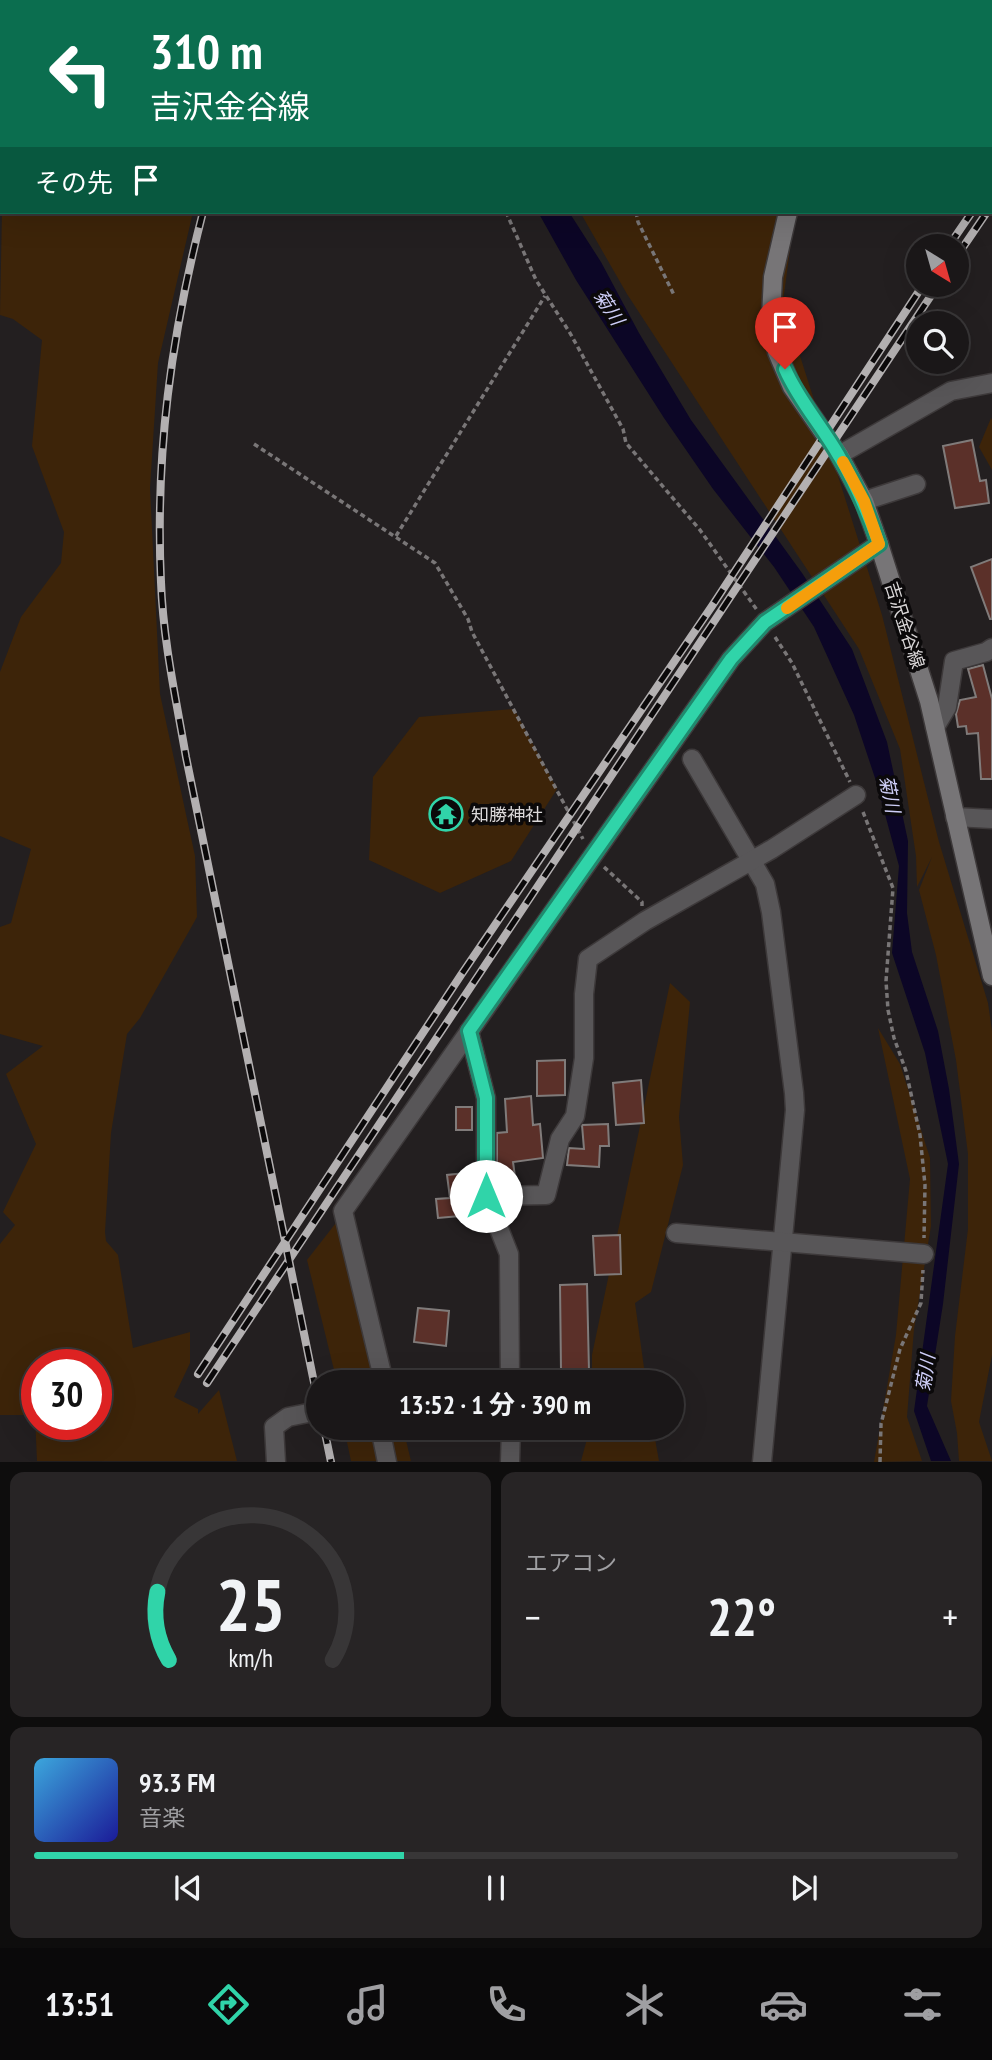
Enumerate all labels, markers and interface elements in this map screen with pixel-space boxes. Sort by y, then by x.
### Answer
text: 310 m [150,19,263,83]
icon: left [35,28,126,119]
text: 吉沢金谷線 [150,85,310,127]
icon: arrive [127,161,165,199]
text: その先 [35,166,113,199]
north arrow [906,234,970,298]
map controls [906,234,969,374]
water label: 菊川 [589,285,630,331]
pin [755,297,815,369]
icon: arrive [766,308,804,346]
button: search [906,311,969,374]
street label: 吉沢金谷線 [880,579,930,671]
water label: 菊川 [875,773,906,817]
temple icon: 知勝神社 [427,795,465,833]
place label: 知勝神社 [471,803,543,826]
position arrow [449,1159,523,1233]
speed limit sign: 30 [21,1349,112,1440]
water label: 菊川 [910,1351,940,1393]
text: 13:52 · 1 分 · 390 m [399,1388,591,1421]
text: エアコン [525,1548,617,1577]
text: 25 [216,1557,285,1651]
text: 22° [707,1583,776,1650]
text: − [525,1592,541,1641]
text: + [942,1592,958,1641]
text: km/h [228,1642,273,1674]
text: 93.3 FM [139,1766,215,1799]
text: 音楽 [139,1803,185,1832]
icon: previous [169,1869,207,1907]
icon: pause [477,1869,515,1907]
icon: next [785,1869,823,1907]
icon: directions [204,1980,253,2029]
icon: music [343,1980,392,2029]
icon: phone [482,1980,531,2029]
icon: climate [620,1980,669,2029]
icon: car [759,1980,808,2029]
icon: filters [898,1980,947,2029]
text: 13:51 [45,1983,114,2025]

